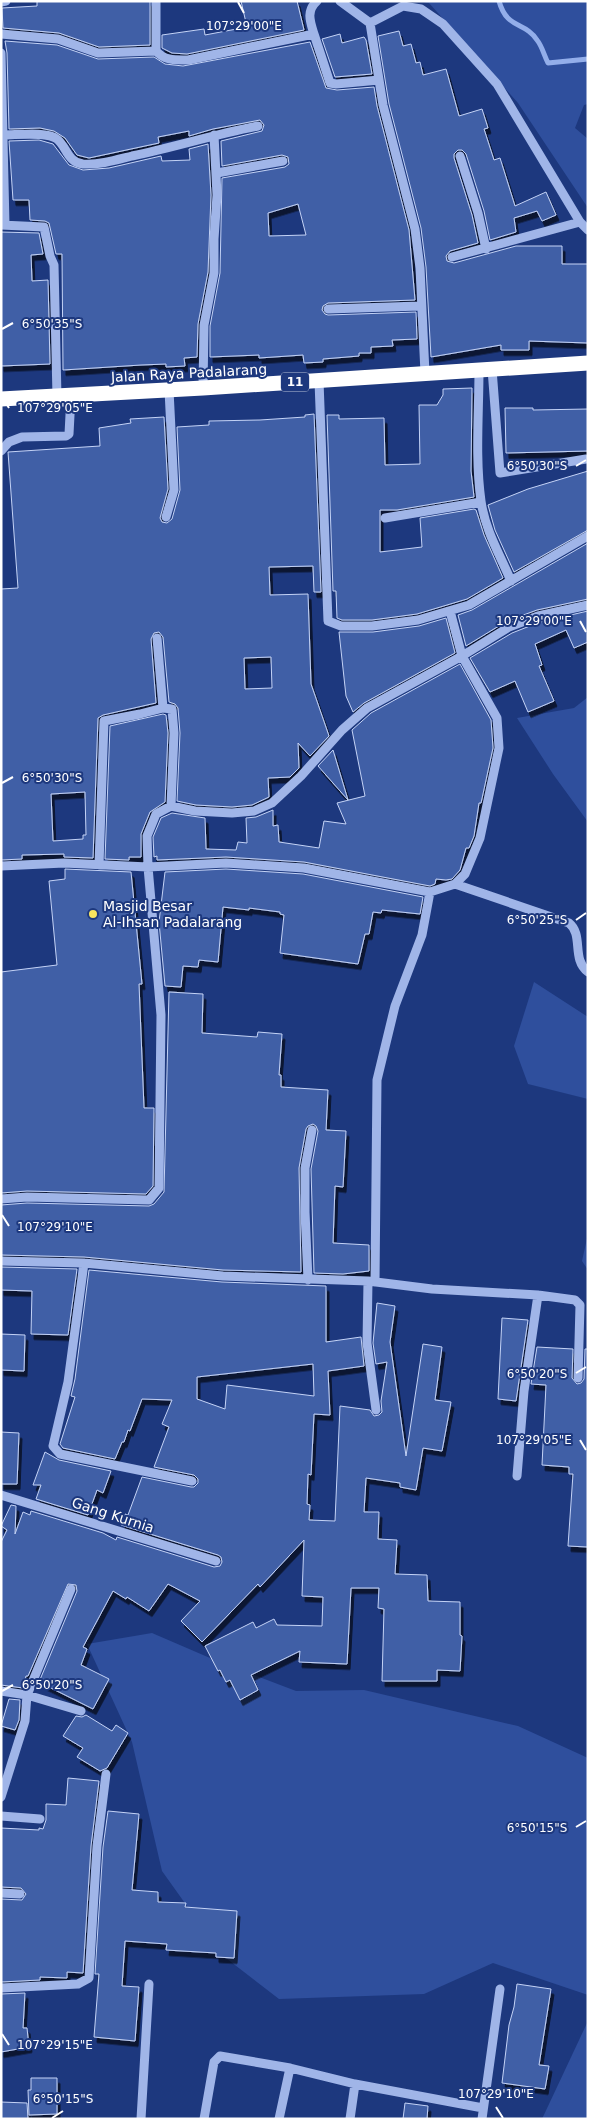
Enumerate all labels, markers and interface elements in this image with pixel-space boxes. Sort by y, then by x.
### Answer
text: 107°29'00"E [206,19,282,33]
text: 6°50'35"S [22,317,82,331]
street label: Jalan Raya Padalarang [110,361,267,385]
road number: 11 [281,372,309,392]
text: 107°29'05"E [17,401,93,415]
text: 6°50'30"S [507,459,567,473]
text: 107°29'00"E [496,614,572,628]
text: 6°50'30"S [22,771,82,785]
place label: Masjid Besar Al-Ihsan Padalarang [103,898,242,930]
marker: Masjid Besar Al-Ihsan Padalarang [87,908,99,920]
text: 6°50'25"S [507,913,567,927]
text: 107°29'10"E [17,1220,93,1234]
text: 6°50'20"S [507,1367,567,1381]
text: 107°29'05"E [496,1433,572,1447]
street label: Gang Kurnia [70,1494,156,1536]
text: 6°50'20"S [22,1678,82,1692]
text: 6°50'15"S [507,1821,567,1835]
text: 107°29'15"E [17,2038,93,2052]
text: 107°29'10"E [458,2087,534,2101]
text: 6°50'15"S [33,2092,93,2106]

